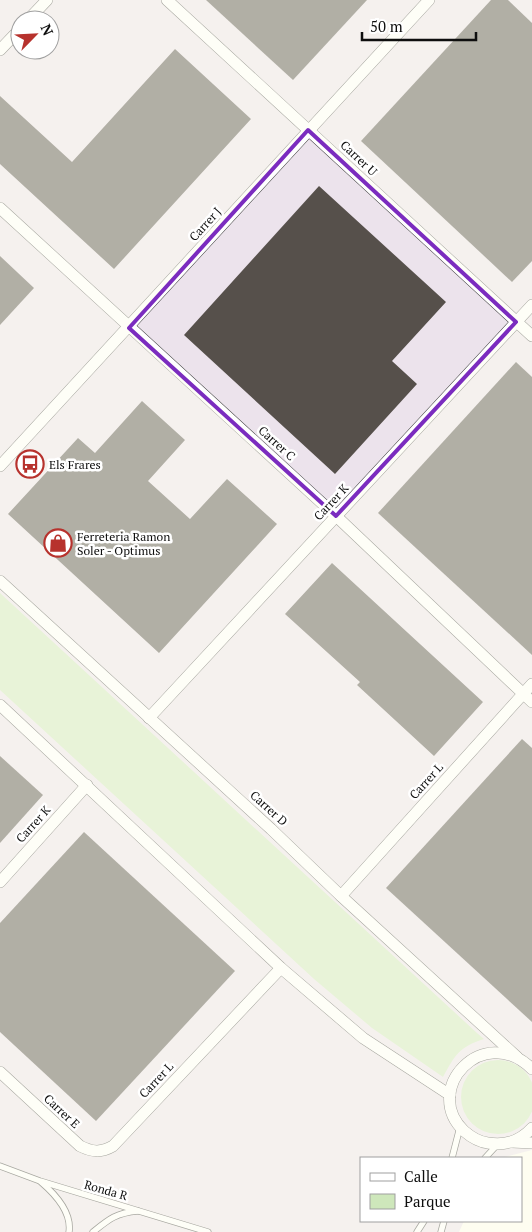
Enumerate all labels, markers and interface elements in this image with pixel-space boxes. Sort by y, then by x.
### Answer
north arrow [10,10,60,60]
scale bar [362,10,476,42]
text: 50 m [370,16,403,36]
text: N [36,21,58,39]
street label: Carrer U [338,137,380,179]
street label: Carrer J [186,204,224,244]
street label: Carrer C [256,423,299,464]
bus stop icon: Els Frares [15,449,45,479]
place label: Els Frares [49,457,101,472]
street label: Carrer K [310,481,352,523]
shop icon: Ferreteria Ramon Soler - Optimus [43,528,73,558]
place label: Ferreteria Ramon Soler - Optimus [77,529,170,558]
street label: Carrer L [406,760,446,802]
street label: Carrer D [247,787,291,829]
street label: Carrer K [13,802,54,845]
street label: Carrer L [136,1059,176,1101]
street label: Carrer E [41,1091,83,1131]
legend [360,1157,522,1222]
text: Calle [404,1166,438,1186]
street label: Ronda R [83,1177,130,1203]
text: Parque [404,1191,451,1211]

